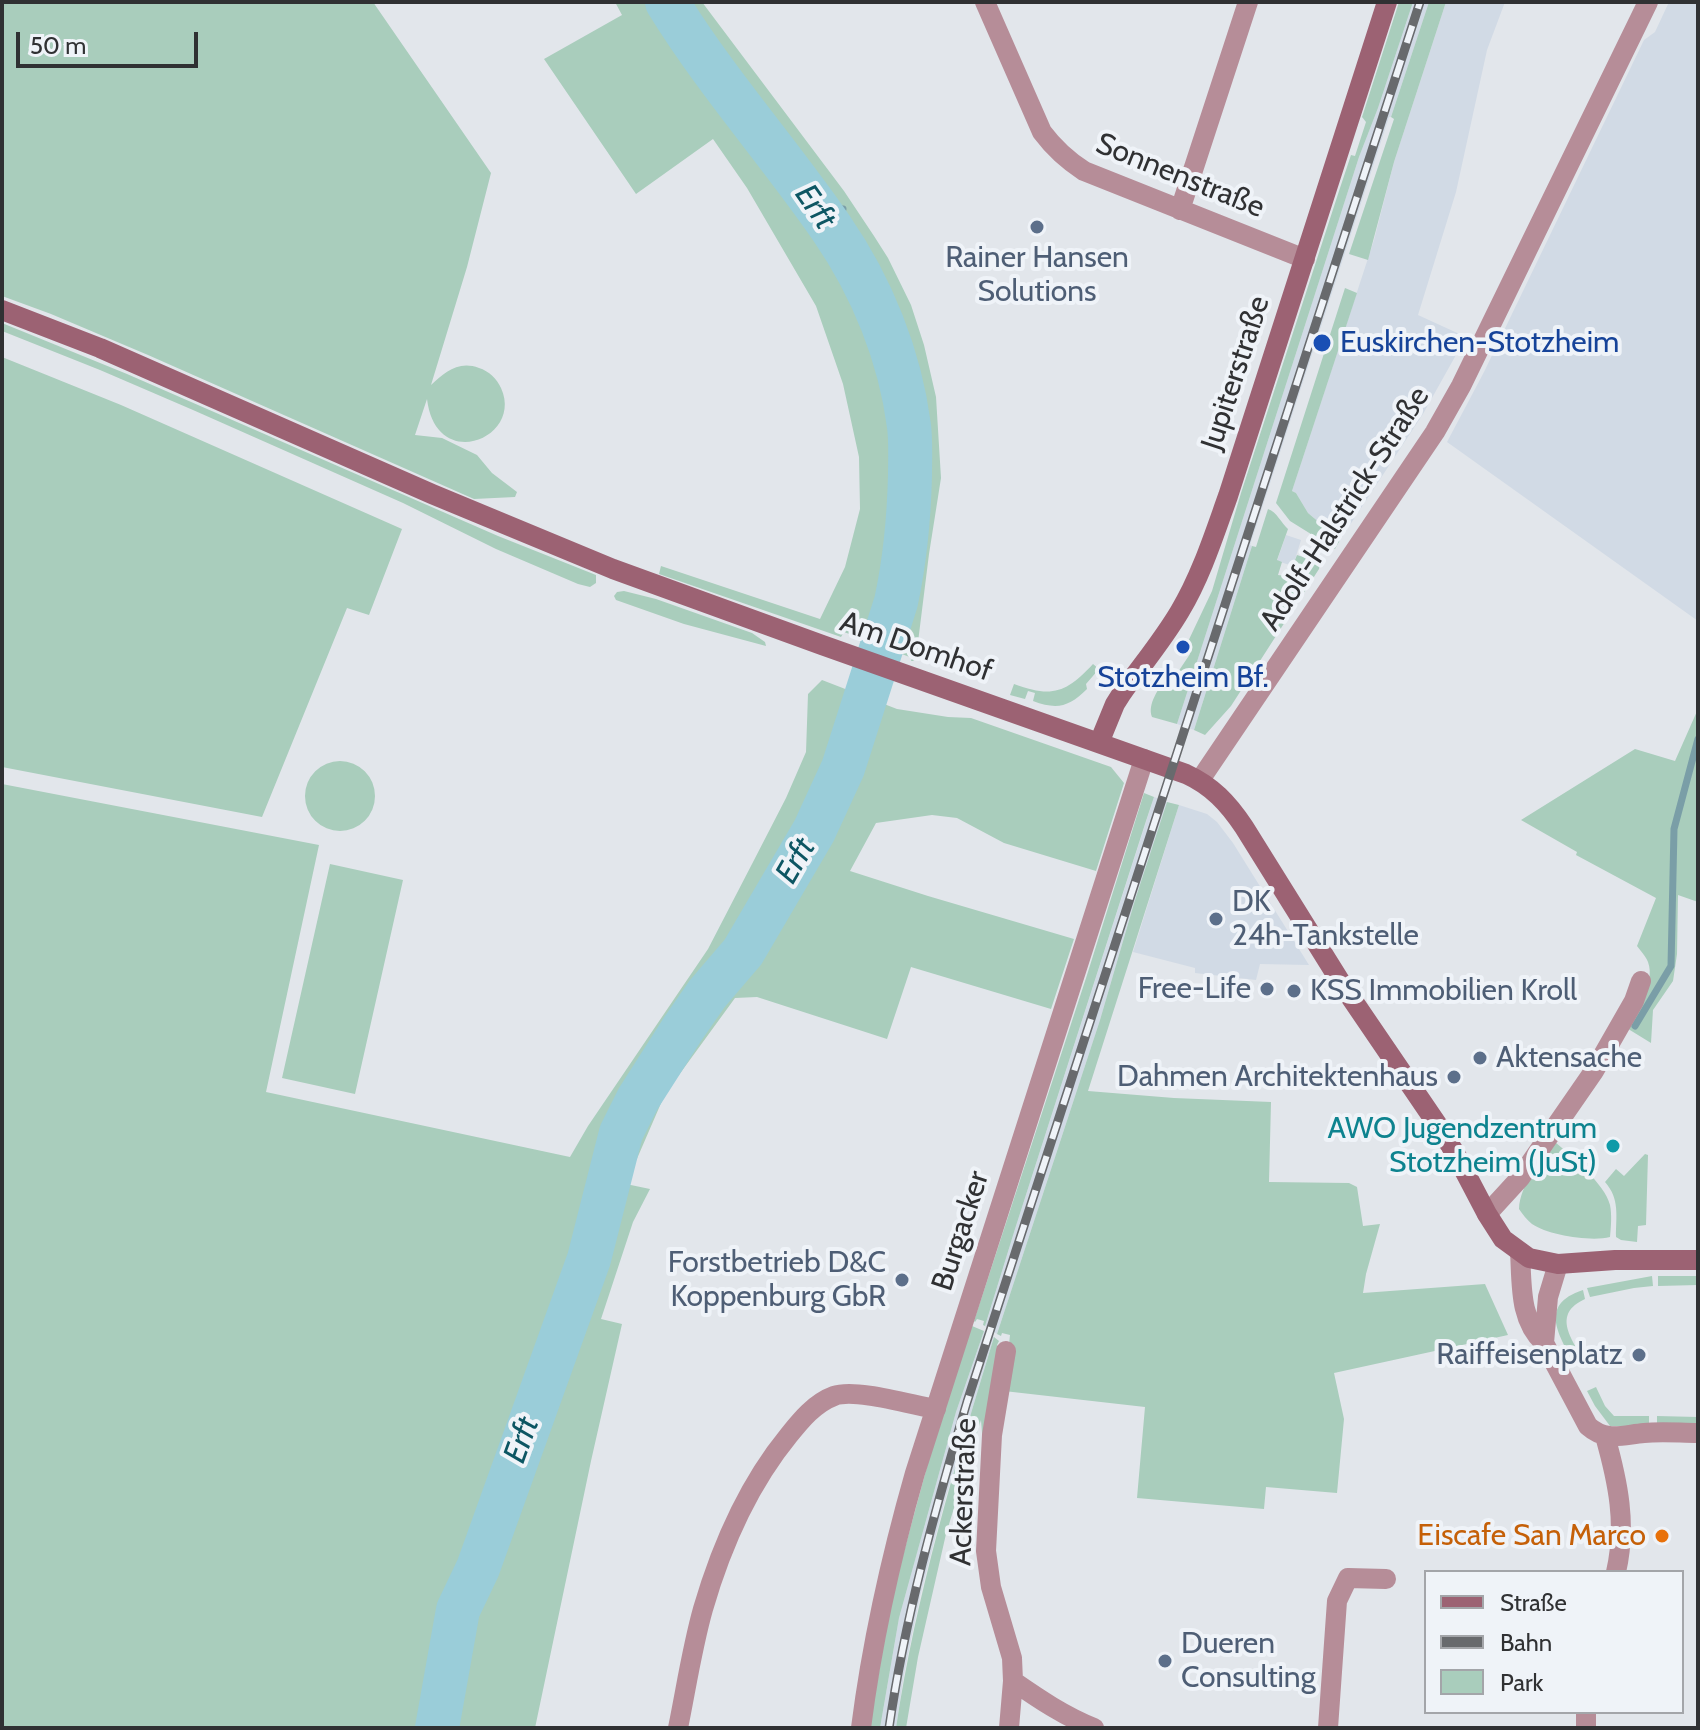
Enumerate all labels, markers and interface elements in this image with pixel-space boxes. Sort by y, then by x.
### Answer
scale bar [20,16,202,66]
text: 50 m [30,31,86,60]
street label: Sonnenstraße [1091,126,1269,226]
water label: Erft [786,177,844,237]
marker: Rainer Hansen Solutions [1028,218,1046,236]
place label: Rainer Hansen Solutions [945,240,1129,310]
street label: Jupiterstraße [1194,292,1278,454]
place label: Euskirchen-Stotzheim [1340,325,1619,361]
marker: Euskirchen-Stotzheim [1311,332,1333,354]
street label: Adolf-Halstrick-Straße [1253,380,1437,638]
street label: Am Domhof [835,604,997,690]
marker: Stotzheim Bf. [1174,638,1192,656]
place label: Stotzheim Bf. [1097,660,1269,696]
water label: Erft [768,832,824,890]
place label: DK 24h-Tankstelle [1232,884,1419,954]
marker: DK 24h-Tankstelle [1207,910,1225,928]
place label: Free-Life [1138,971,1251,1007]
place label: KSS Immobilien Kroll [1310,973,1577,1009]
marker: Free-Life [1258,980,1276,998]
marker: KSS Immobilien Kroll [1285,982,1303,1000]
place label: Aktensache [1496,1040,1642,1076]
marker: Aktensache [1471,1049,1489,1067]
place label: Dahmen Architektenhaus [1117,1059,1438,1095]
marker: Dahmen Architektenhaus [1445,1068,1463,1086]
place label: AWO Jugendzentrum Stotzheim (JuSt) [1328,1111,1597,1182]
marker: AWO Jugendzentrum Stotzheim (JuSt) [1604,1137,1622,1155]
street label: Burgacker [925,1167,997,1295]
place label: Forstbetrieb D&C Koppenburg GbR [668,1245,886,1316]
marker: Forstbetrieb D&C Koppenburg GbR [893,1271,911,1289]
place label: Raiffeisenplatz [1436,1337,1623,1373]
marker: Raiffeisenplatz [1630,1346,1648,1364]
water label: Erft [496,1412,548,1468]
street label: Ackerstraße [943,1417,985,1567]
place label: Eiscafe San Marco [1417,1518,1646,1554]
marker: Eiscafe San Marco [1653,1527,1671,1545]
legend [1424,1570,1684,1714]
text: Straße [1500,1588,1567,1617]
place label: Dueren Consulting [1181,1626,1316,1696]
text: Bahn [1500,1628,1552,1657]
marker: Dueren Consulting [1156,1652,1174,1670]
text: Park [1500,1668,1543,1697]

